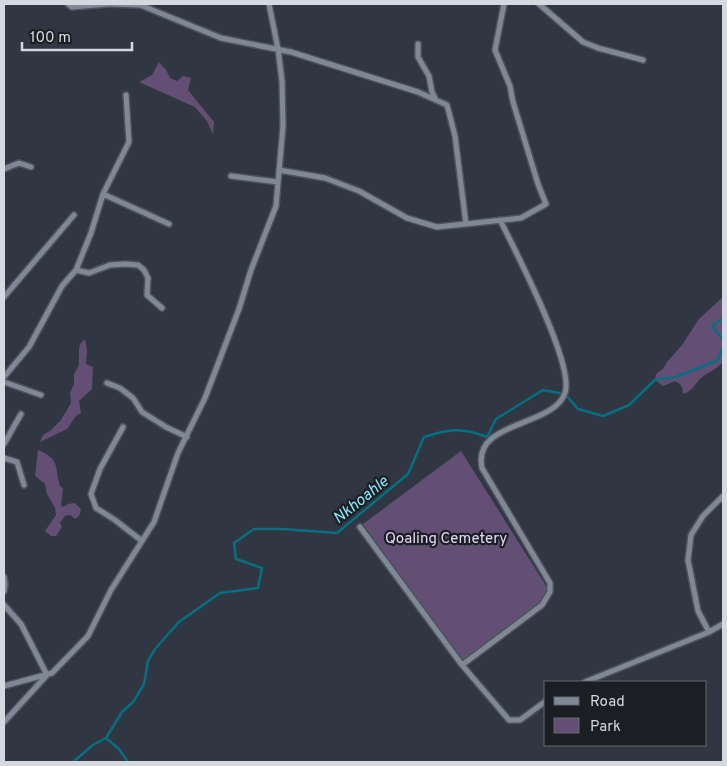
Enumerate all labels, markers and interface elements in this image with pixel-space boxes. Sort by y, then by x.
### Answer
scale bar [22,20,132,52]
text: 100 m [30,29,71,48]
water label: Nkhoahle [330,472,394,529]
park label: Qoaling Cemetery [385,530,507,549]
legend [544,681,707,746]
text: Road [590,693,625,712]
text: Park [590,718,621,737]

